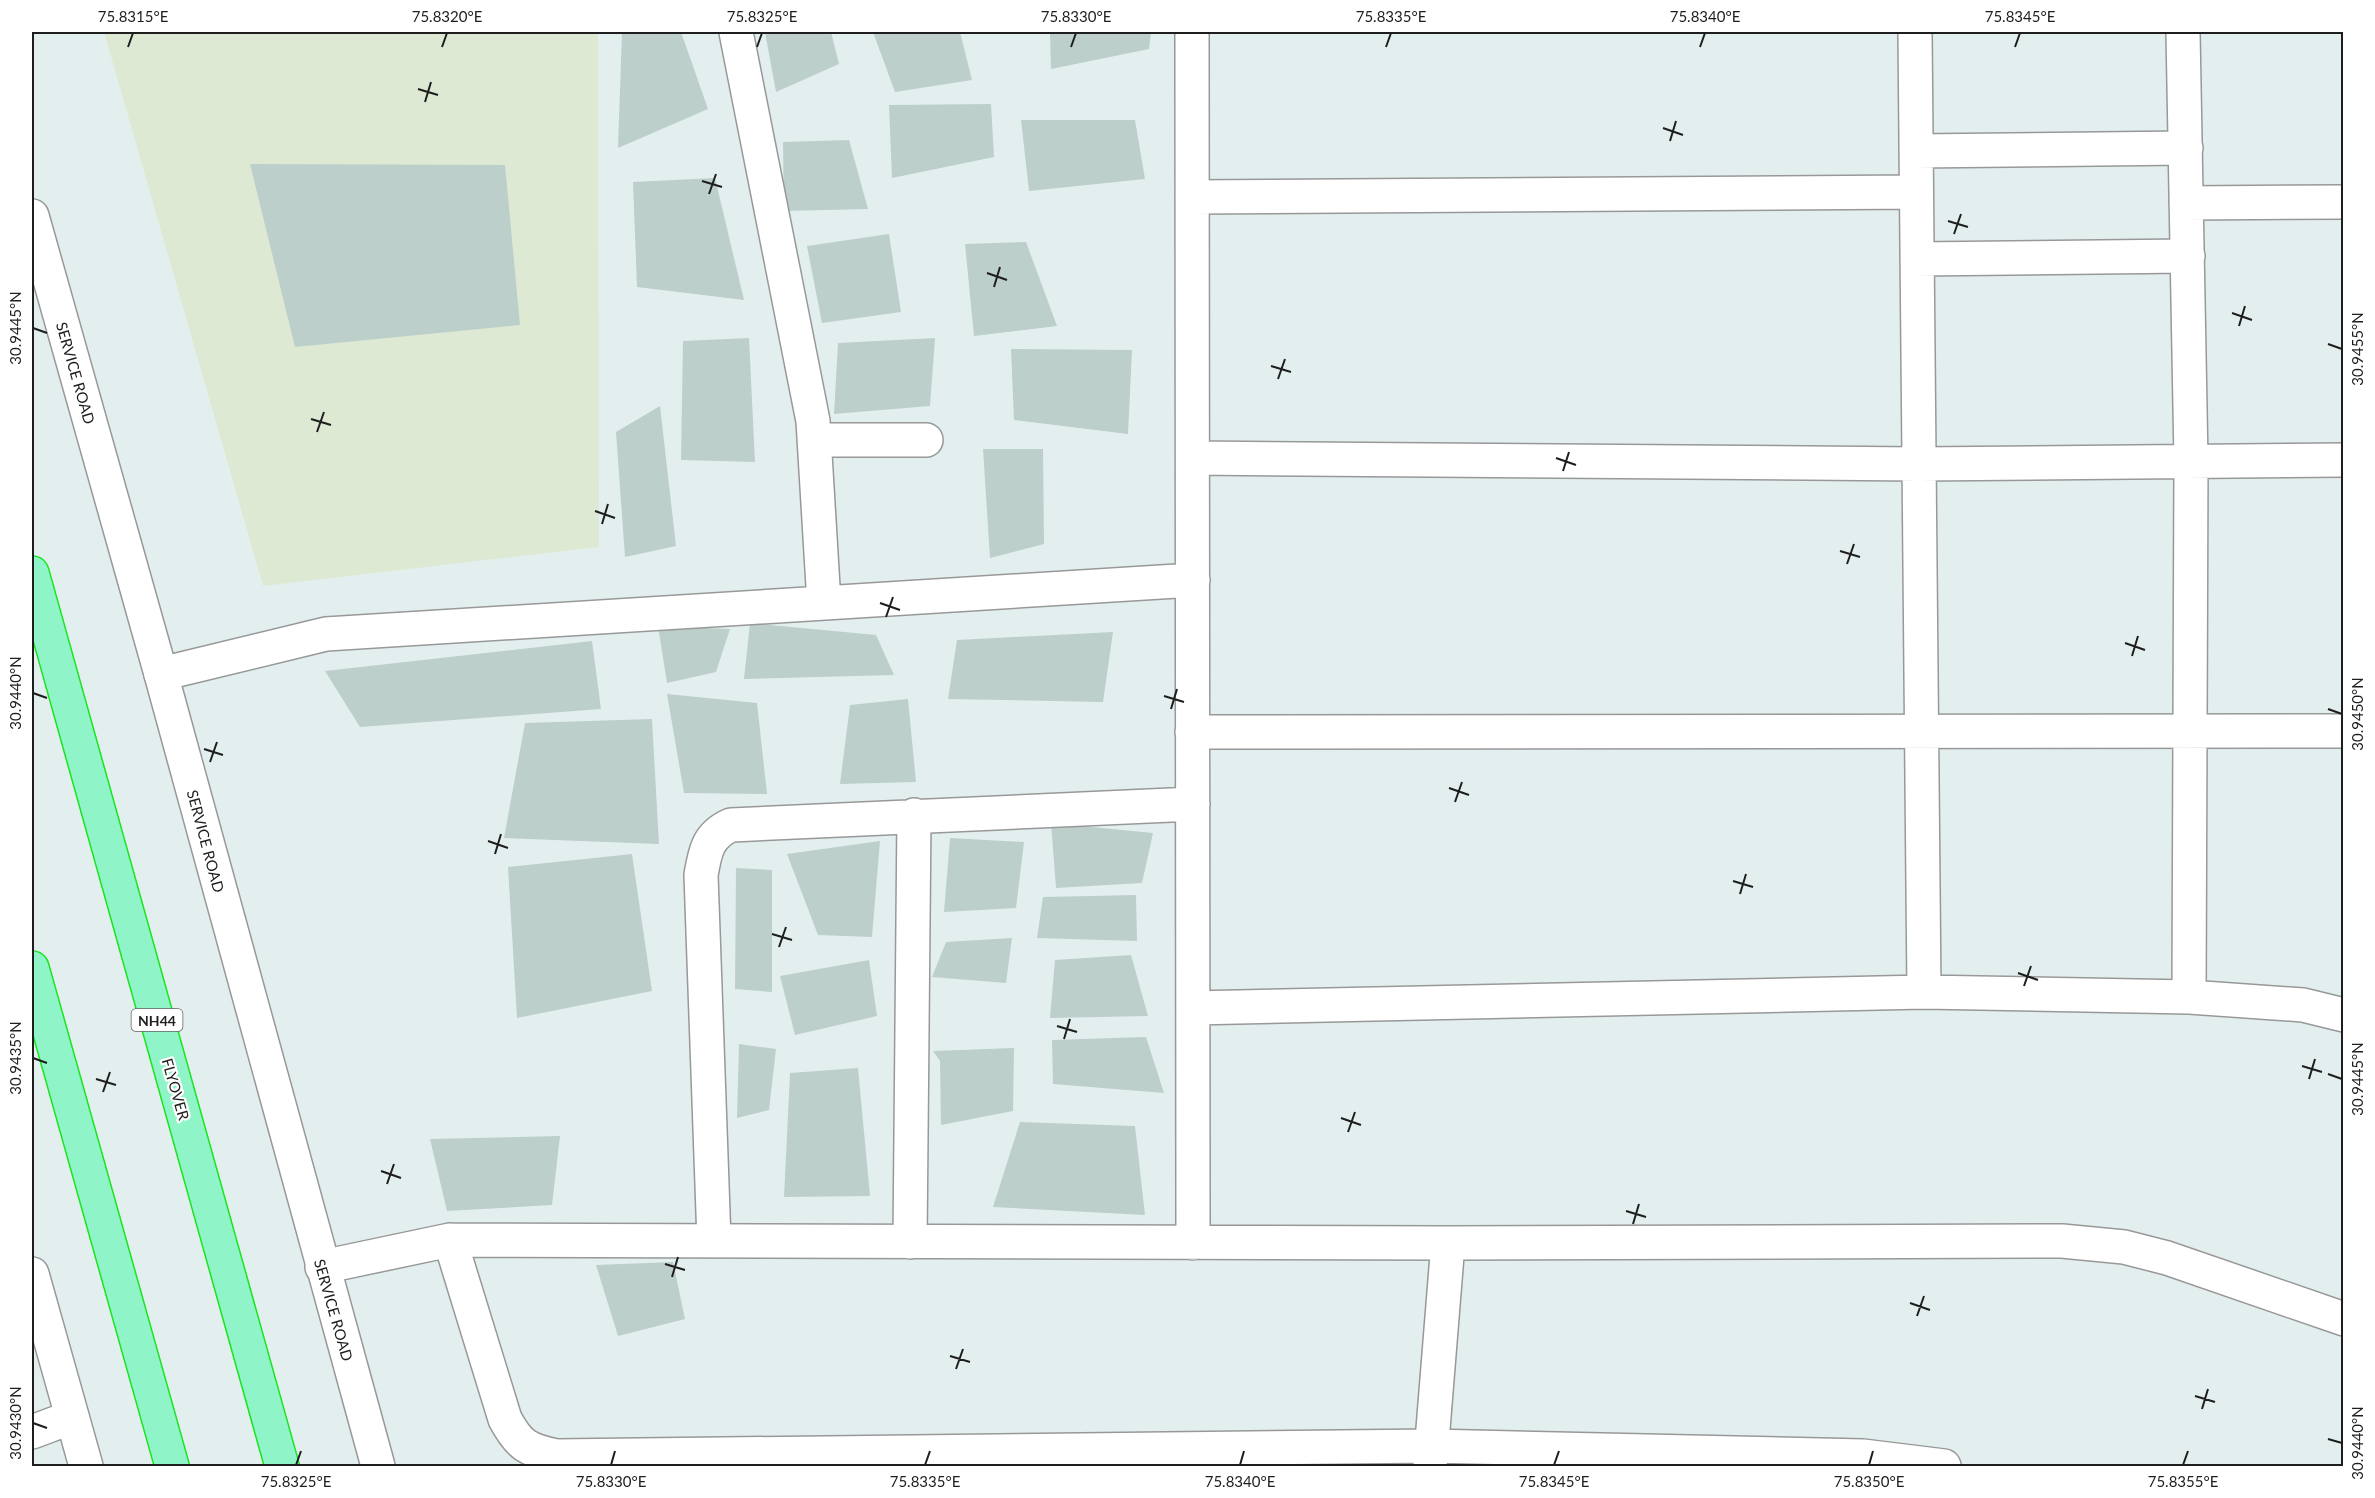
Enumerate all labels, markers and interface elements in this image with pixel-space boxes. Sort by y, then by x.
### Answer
text: 75.8315°E [98,7,168,25]
text: 75.8320°E [412,7,482,25]
text: 75.8325°E [727,7,797,25]
text: 75.8330°E [1041,7,1111,25]
text: 75.8335°E [1356,7,1426,25]
text: 75.8340°E [1670,7,1740,25]
text: 75.8345°E [1985,7,2055,25]
text: 30.9445°N [6,291,24,365]
text: 30.9455°N [2348,312,2366,386]
street label: SERVICE ROAD [53,320,99,426]
text: 30.9440°N [6,656,24,730]
text: 30.9450°N [2348,677,2366,751]
street label: SERVICE ROAD [184,788,228,894]
road number: NH44 [132,1009,182,1031]
text: 30.9435°N [6,1021,24,1095]
text: 30.9445°N [2348,1042,2366,1116]
street label: FLYOVER [159,1056,194,1123]
street label: SERVICE ROAD [311,1257,357,1363]
text: 30.9430°N [6,1386,24,1460]
text: 30.9440°N [2348,1406,2366,1480]
text: 75.8325°E [261,1472,331,1490]
text: 75.8330°E [576,1472,646,1490]
text: 75.8335°E [890,1472,960,1490]
text: 75.8340°E [1205,1472,1275,1490]
text: 75.8345°E [1519,1472,1589,1490]
text: 75.8350°E [1834,1472,1904,1490]
text: 75.8355°E [2148,1472,2218,1490]

